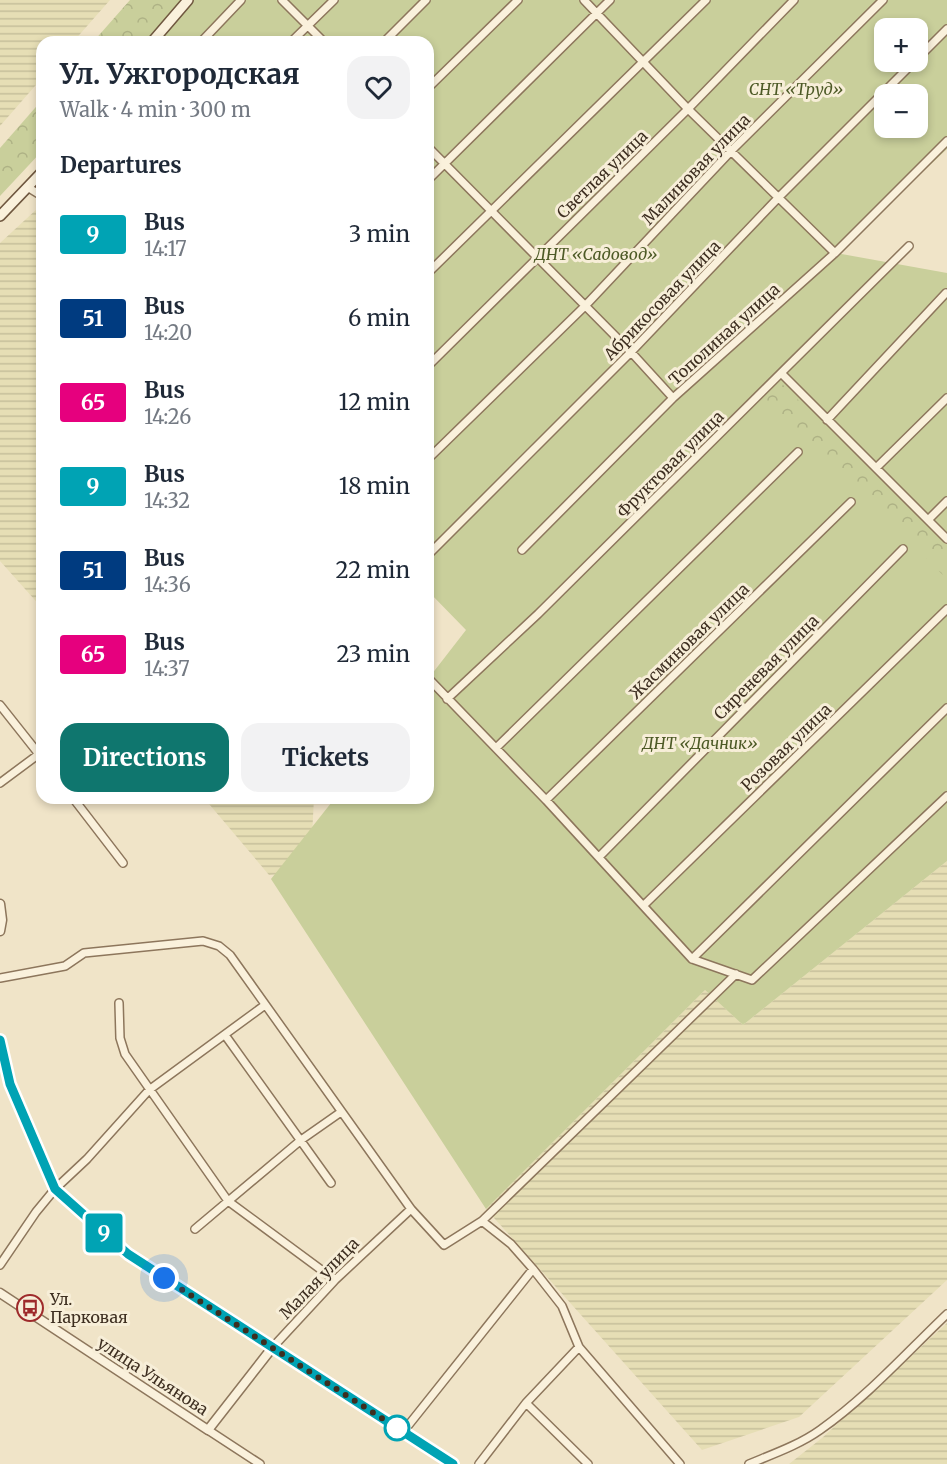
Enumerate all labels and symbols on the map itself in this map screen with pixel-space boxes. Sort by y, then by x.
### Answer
park label: СНТ «Труд» [749,79,843,99]
street label: Малиновая улица [638,109,754,229]
street label: Светлая улица [552,125,652,222]
street label: Абрикосовая улица [599,236,725,365]
park label: ДНТ «Садовод» [533,244,658,264]
street label: Тополиная улица [664,279,784,389]
street label: Фруктовая улица [612,406,728,522]
street label: Жасминовая улица [625,579,753,703]
street label: Сиреневая улица [709,610,823,724]
street label: Розовая улица [737,699,836,795]
park label: ДНТ «Дачник» [641,733,758,753]
line badge: 9 [84,1214,124,1252]
street label: Малая улица [275,1233,363,1323]
your location [149,1263,179,1293]
place label: Ул. Парковая [49,1289,128,1327]
bus stop icon: Ул. Парковая [15,1293,45,1323]
street label: улица Ульянова [94,1333,213,1420]
unlabelled marker [384,1415,410,1441]

